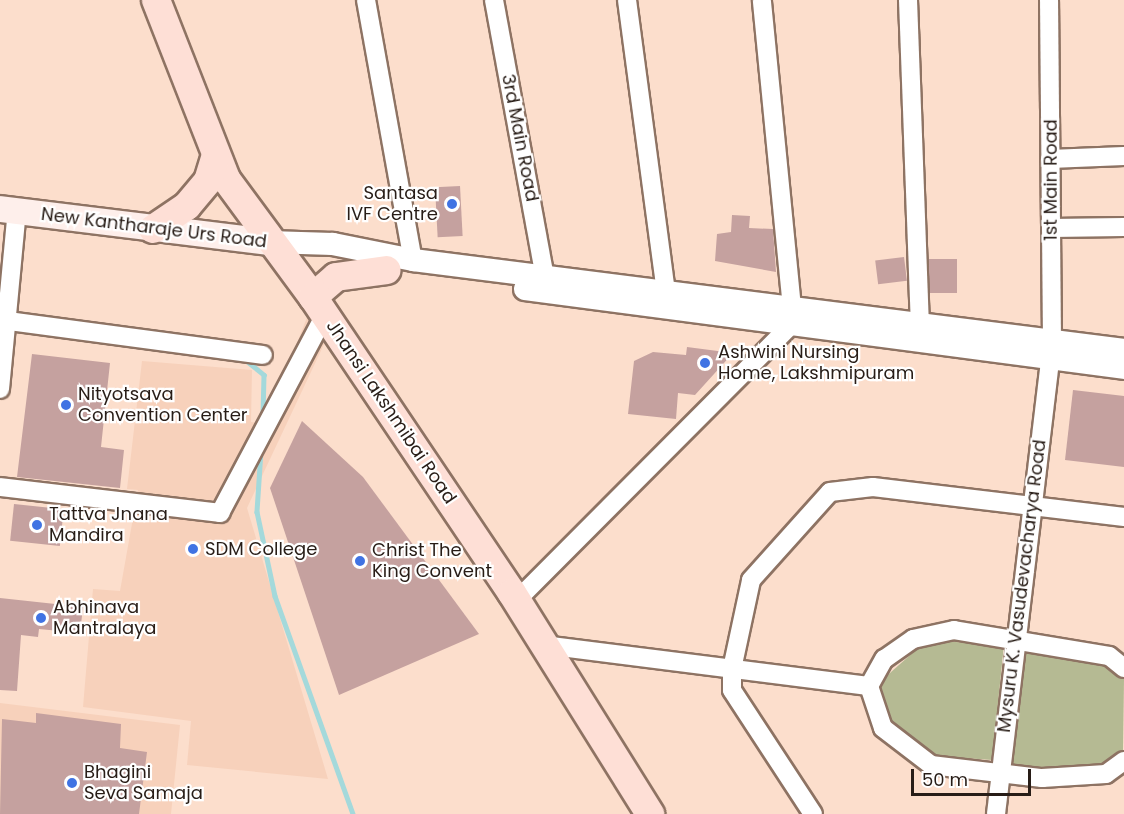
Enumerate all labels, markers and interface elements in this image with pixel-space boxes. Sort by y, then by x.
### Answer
street label: 3rd Main Road [497,72,543,204]
street label: 1st Main Road [1040,119,1062,241]
place label: Santasa IVF Centre [347,183,438,226]
marker: Santasa IVF Centre [443,195,461,213]
street label: New Kantharaje Urs Road [40,203,268,253]
street label: Jhansi Lakshmibai Road [321,316,461,508]
place label: Ashwini Nursing Home, Lakshmipuram [718,342,914,385]
marker: Ashwini Nursing Home, Lakshmipuram [696,354,714,372]
place label: Nityotsava Convention Center [78,384,248,426]
marker: Nityotsava Convention Center [59,398,73,412]
street label: Mysuru K. Vasudevacharya Road [993,438,1051,734]
place label: Tattva Jnana Mandira [49,504,168,546]
marker: Tattva Jnana Mandira [30,518,44,532]
place label: SDM College [205,538,317,560]
place label: Christ The King Convent [372,540,492,582]
marker: SDM College [186,542,200,556]
marker: Christ The King Convent [353,554,367,568]
place label: Abhinava Mantralaya [53,597,157,640]
marker: Abhinava Mantralaya [34,611,48,625]
scale bar [914,757,1034,795]
place label: Bhagini Seva Samaja [84,762,203,804]
text: 50 m [922,767,968,792]
marker: Bhagini Seva Samaja [65,776,79,790]

